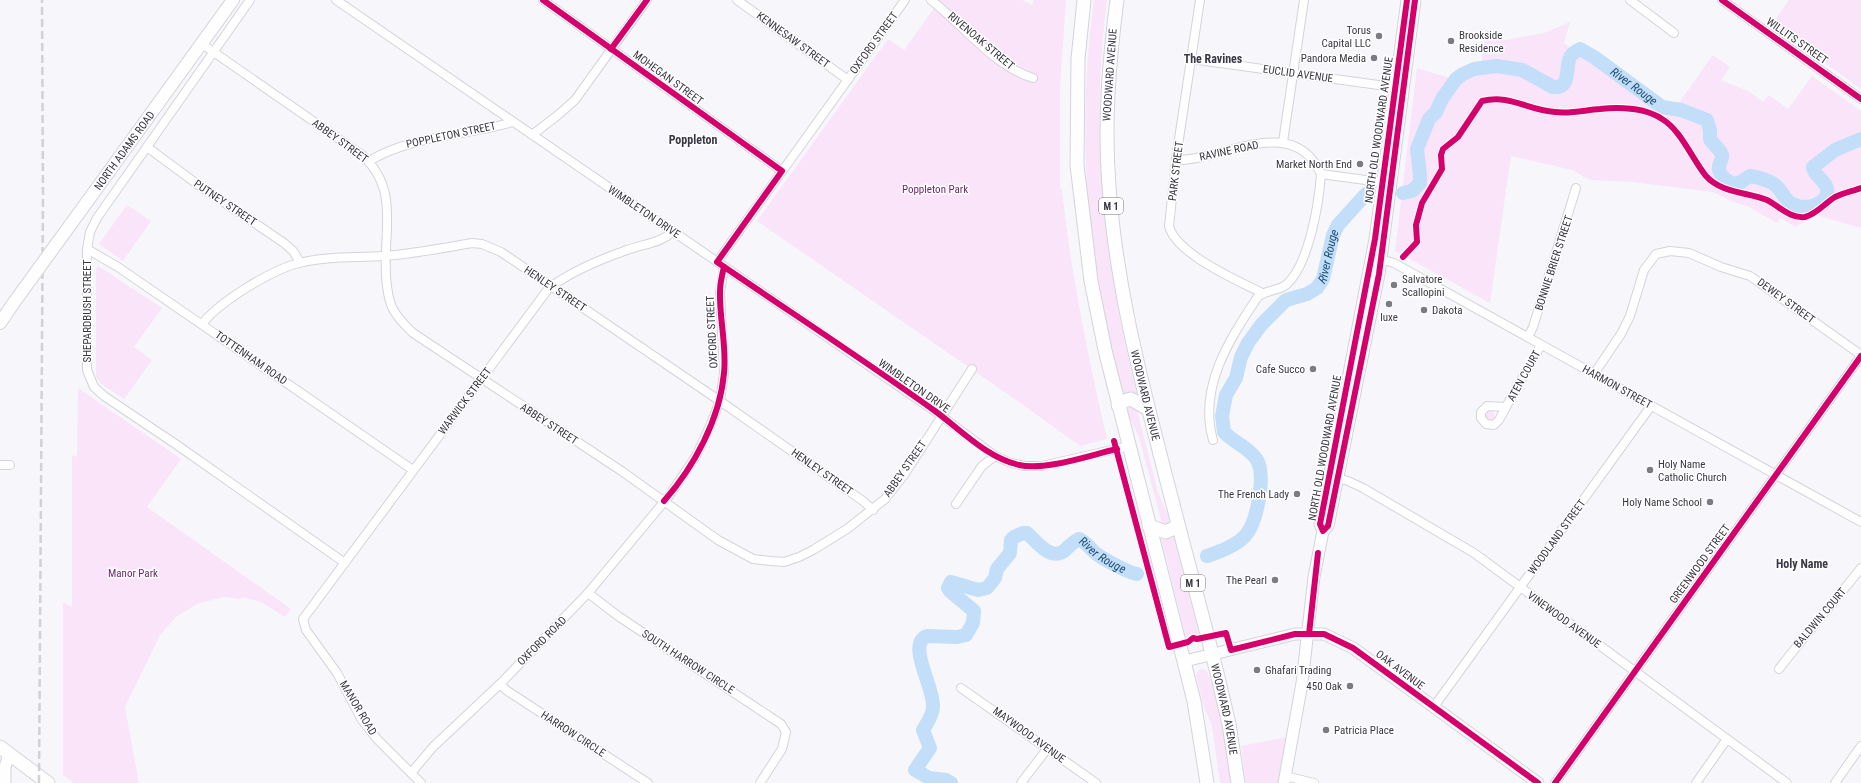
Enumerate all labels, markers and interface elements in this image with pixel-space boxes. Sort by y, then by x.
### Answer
street label: KENNESAW STREET [754,9,832,71]
street label: OXFORD STREET [847,9,901,76]
street label: RIVENOAK STREET [945,10,1017,73]
street label: WILLITS STREET [1764,15,1830,67]
place label: Torus Capital LLC [1322,24,1371,50]
street label: WOODWARD AVENUE [1100,28,1120,122]
place label: Brookside Residence [1459,29,1504,55]
marker: Torus Capital LLC [1374,31,1384,41]
marker: Brookside Residence [1446,36,1456,46]
street label: MOHEGAN STREET [630,48,706,108]
district label: The Ravines [1184,52,1243,66]
place label: Pandora Media [1301,52,1366,65]
marker: Pandora Media [1369,53,1379,63]
street label: NORTH OLD WOODWARD AVENUE [1362,56,1396,204]
street label: EUCLID AVENUE [1262,63,1334,85]
water label: River Rouge [1608,65,1660,108]
street label: NORTH ADAMS ROAD [91,108,157,192]
street label: ABBEY STREET [309,116,371,166]
street label: POPPLETON STREET [405,119,497,151]
district label: Poppleton [669,133,717,147]
street label: RAVINE ROAD [1198,138,1260,164]
street label: PARK STREET [1166,140,1186,202]
place label: Market North End [1276,158,1352,171]
marker: Market North End [1355,159,1365,169]
street label: PUTNEY STREET [191,177,259,229]
street label: WIMBLETON DRIVE [605,183,683,241]
park label: Poppleton Park [902,183,968,196]
road number: M 1 [1099,198,1123,214]
street label: BONNIE BRIER STREET [1532,213,1576,312]
water label: River Rouge [1315,227,1342,286]
street label: SHEPARDBUSH STREET [81,259,94,363]
street label: HENLEY STREET [521,263,589,315]
place label: Salvatore Scallopini [1402,273,1444,299]
street label: DEWEY STREET [1755,276,1818,326]
marker: Salvatore Scallopini [1389,280,1399,290]
street label: OXFORD STREET [704,295,720,369]
marker: luxe [1384,299,1394,309]
place label: Dakota [1432,304,1463,317]
marker: Dakota [1419,305,1429,315]
place label: luxe [1380,311,1398,324]
street label: TOTTENHAM ROAD [212,328,290,388]
street label: WOODWARD AVENUE [1128,348,1163,442]
street label: ATEN COURT [1505,348,1543,404]
street label: WIMBLETON DRIVE [876,357,953,416]
place label: Cafe Succo [1256,363,1305,376]
street label: HARMON STREET [1580,363,1654,412]
marker: Cafe Succo [1308,364,1318,374]
street label: WARWICK STREET [436,365,495,437]
street label: NORTH OLD WOODWARD AVENUE [1306,374,1344,522]
street label: ABBEY STREET [518,401,581,448]
street label: ABBEY STREET [881,438,929,500]
street label: HENLEY STREET [789,446,855,498]
place label: Holy Name Catholic Church [1658,458,1727,484]
marker: Holy Name Catholic Church [1645,465,1655,475]
place label: The French Lady [1218,488,1289,501]
marker: The French Lady [1292,489,1302,499]
place label: Holy Name School [1622,496,1702,509]
street label: WOODLAND STREET [1526,497,1589,577]
marker: Holy Name School [1705,497,1715,507]
street label: GREENWOOD STREET [1667,522,1733,606]
water label: River Rouge [1076,534,1129,576]
district label: Holy Name [1776,557,1828,571]
park label: Manor Park [108,567,158,580]
place label: The Pearl [1226,574,1267,587]
road number: M 1 [1181,575,1205,591]
marker: The Pearl [1270,575,1280,585]
street label: BALDWIN COURT [1791,585,1849,651]
street label: VINEWOOD AVENUE [1525,589,1604,651]
street label: OXFORD ROAD [515,614,569,668]
street label: SOUTH HARROW CIRCLE [639,627,737,697]
street label: OAK AVENUE [1373,648,1427,693]
street label: WOODWARD AVENUE [1208,662,1240,756]
place label: Ghafari Trading [1265,664,1331,677]
marker: Ghafari Trading [1252,665,1262,675]
street label: MANOR ROAD [337,678,379,738]
place label: 450 Oak [1306,680,1342,693]
marker: 450 Oak [1345,681,1355,691]
street label: MAYWOOD AVENUE [990,704,1068,766]
street label: HARROW CIRCLE [538,708,608,760]
place label: Patricia Place [1334,724,1394,737]
marker: Patricia Place [1321,725,1331,735]

